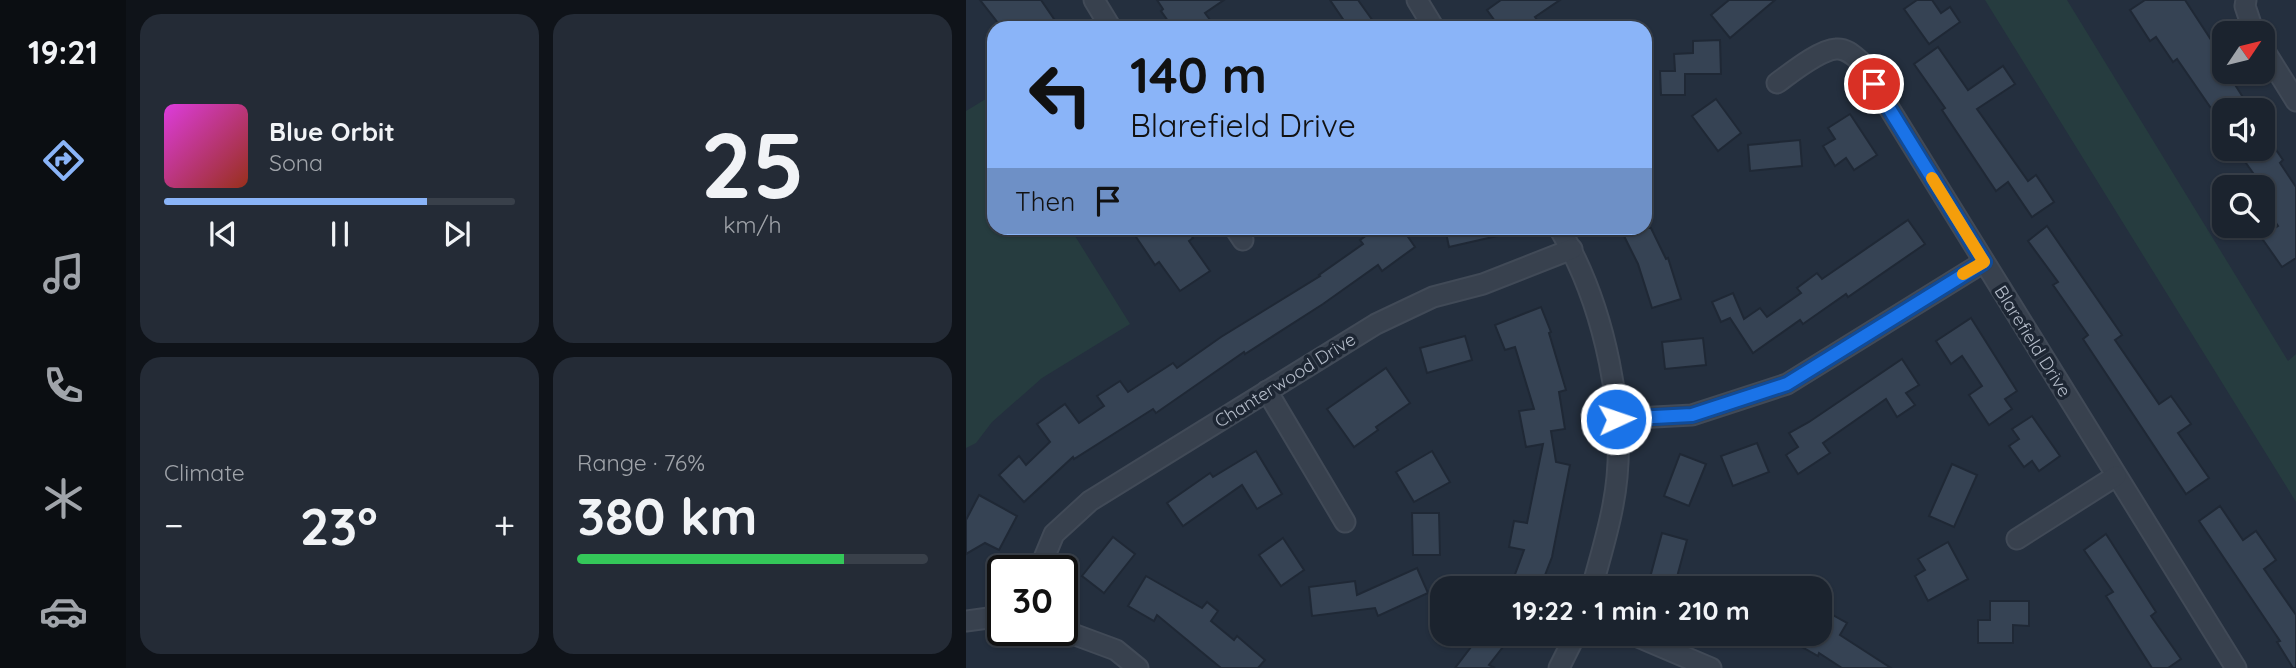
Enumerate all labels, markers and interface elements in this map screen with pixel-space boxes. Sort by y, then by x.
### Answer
north arrow [2212,21,2275,84]
map controls [2212,21,2275,238]
text: 19:21 [28,32,98,72]
text: 140 m [1130,44,1267,105]
icon: left [1015,49,1106,140]
pin [1844,54,1904,114]
icon: arrive [1855,65,1893,103]
button: sound [2212,98,2275,161]
text: Blarefield Drive [1130,105,1356,145]
text: 25 [700,107,805,221]
text: Blue Orbit [269,115,395,148]
icon: directions [39,136,88,185]
text: Sona [269,148,323,177]
button: search [2212,175,2275,238]
icon: arrive [1089,182,1127,220]
text: Then [1015,185,1075,218]
text: km/h [723,210,782,239]
icon: previous [204,215,242,253]
icon: pause [321,215,359,253]
icon: next [438,215,476,253]
icon: music [39,249,88,298]
street label: Blarefield Drive [1990,281,2076,401]
street label: Chanterwood Drive [1210,327,1360,433]
icon: phone [39,361,88,410]
position arrow [1579,382,1653,456]
text: Range · 76% [577,448,705,477]
text: Climate [164,458,245,487]
icon: climate [39,474,88,523]
text: 380 km [577,483,757,548]
text: 23° [300,493,378,558]
text: − [164,501,184,549]
text: + [494,501,515,549]
speed limit sign: 30 [987,555,1078,646]
icon: car [39,587,88,636]
text: 19:22 · 1 min · 210 m [1512,594,1750,627]

